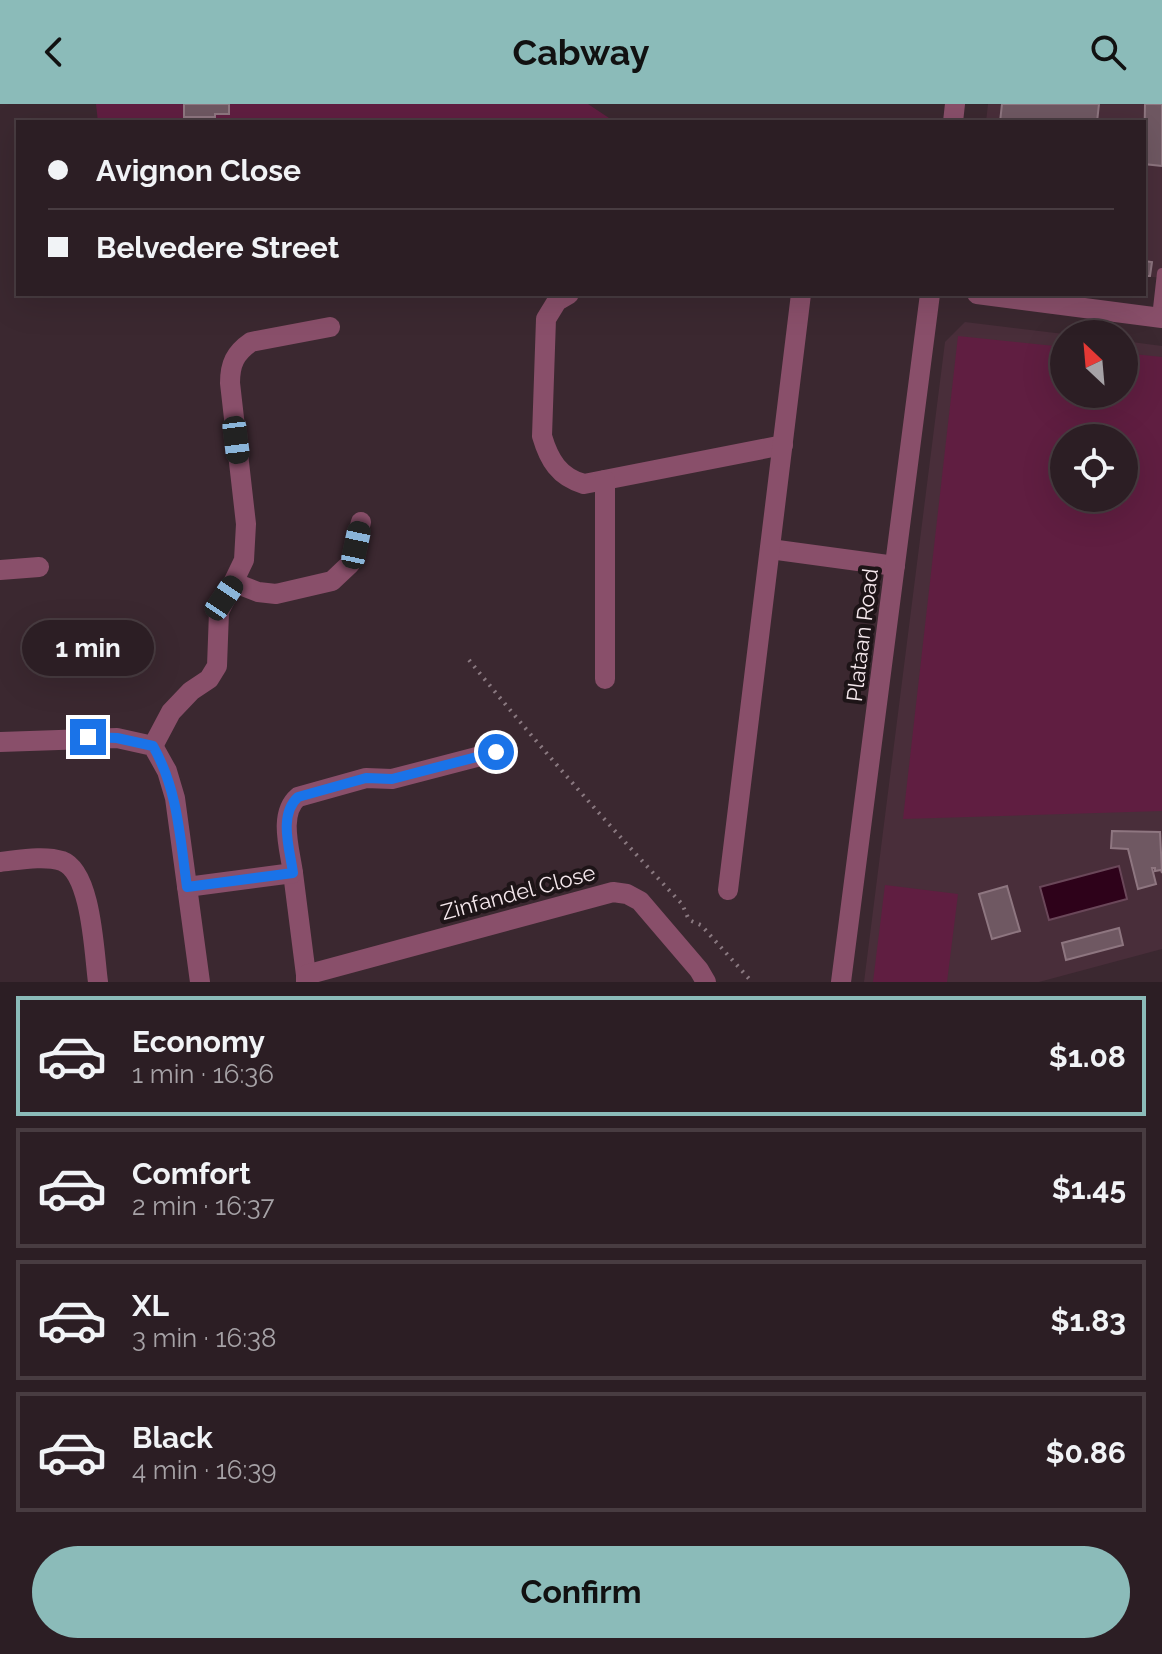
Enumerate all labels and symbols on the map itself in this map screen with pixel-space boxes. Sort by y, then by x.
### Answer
north arrow [1050,320,1138,408]
car [221,415,251,465]
car [339,519,373,571]
street label: Plataan Road [841,567,883,703]
car [201,571,247,625]
callout: 1 min [22,621,154,677]
route end [70,719,106,755]
route start [478,734,514,770]
street label: Zinfandel Close [438,859,598,925]

